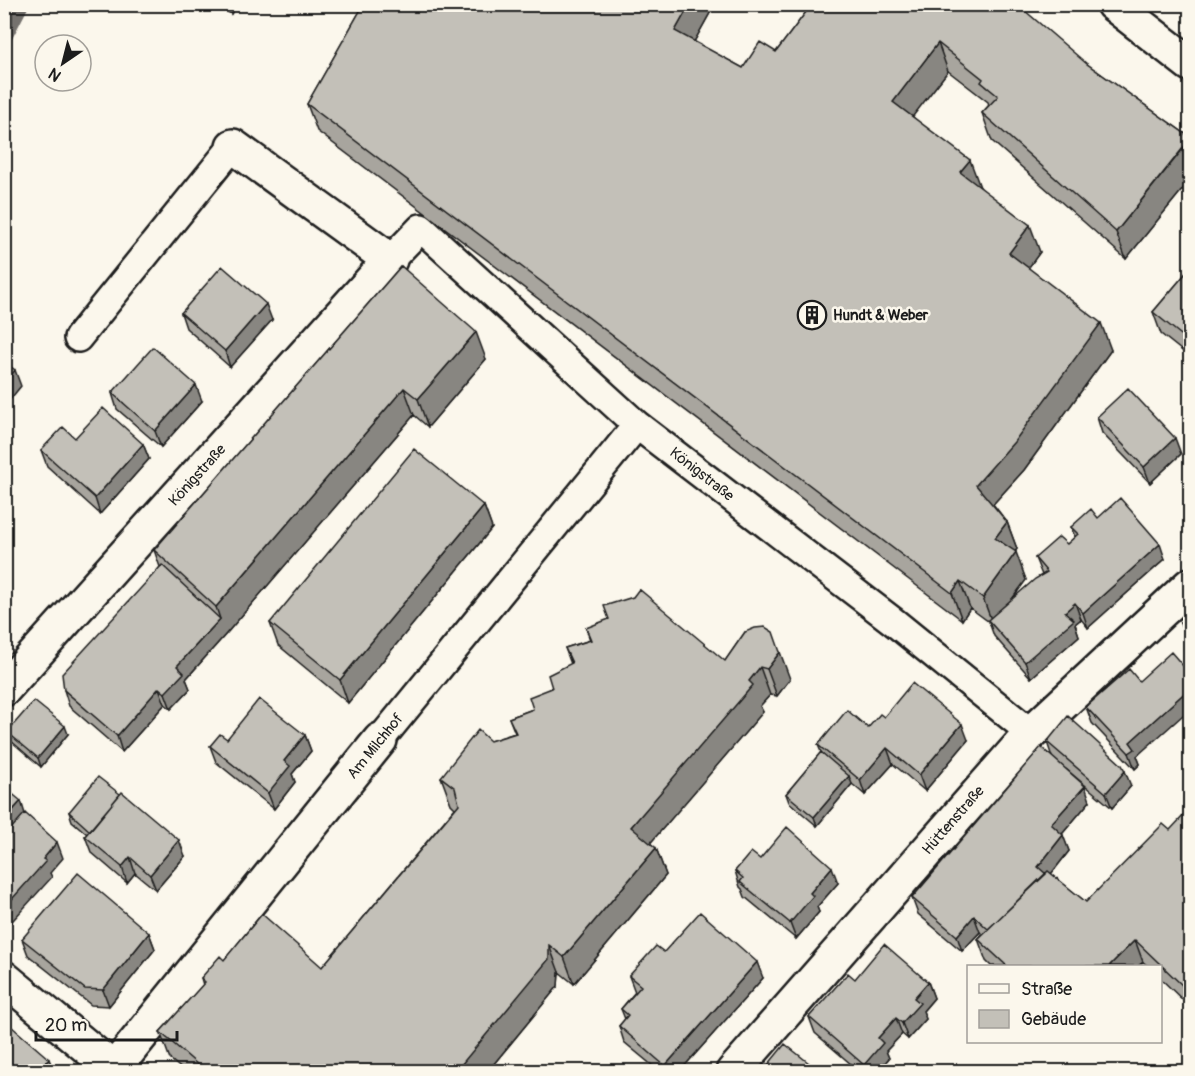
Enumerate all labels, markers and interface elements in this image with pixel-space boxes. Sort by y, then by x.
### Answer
north arrow [33,33,93,93]
text: N [45,63,65,86]
building icon: Hundt & Weber [796,299,828,331]
place label: Hundt & Weber [833,306,929,325]
street label: Königstraße [165,440,230,510]
street label: Königstraße [666,443,738,506]
street label: Am Milchhof [343,710,408,783]
street label: Hüttenstraße [918,781,989,859]
legend [967,965,1162,1043]
text: Straße [1021,978,1072,1001]
scale bar [36,1004,177,1042]
text: Gebäude [1021,1008,1086,1031]
text: 20 m [45,1014,87,1037]

